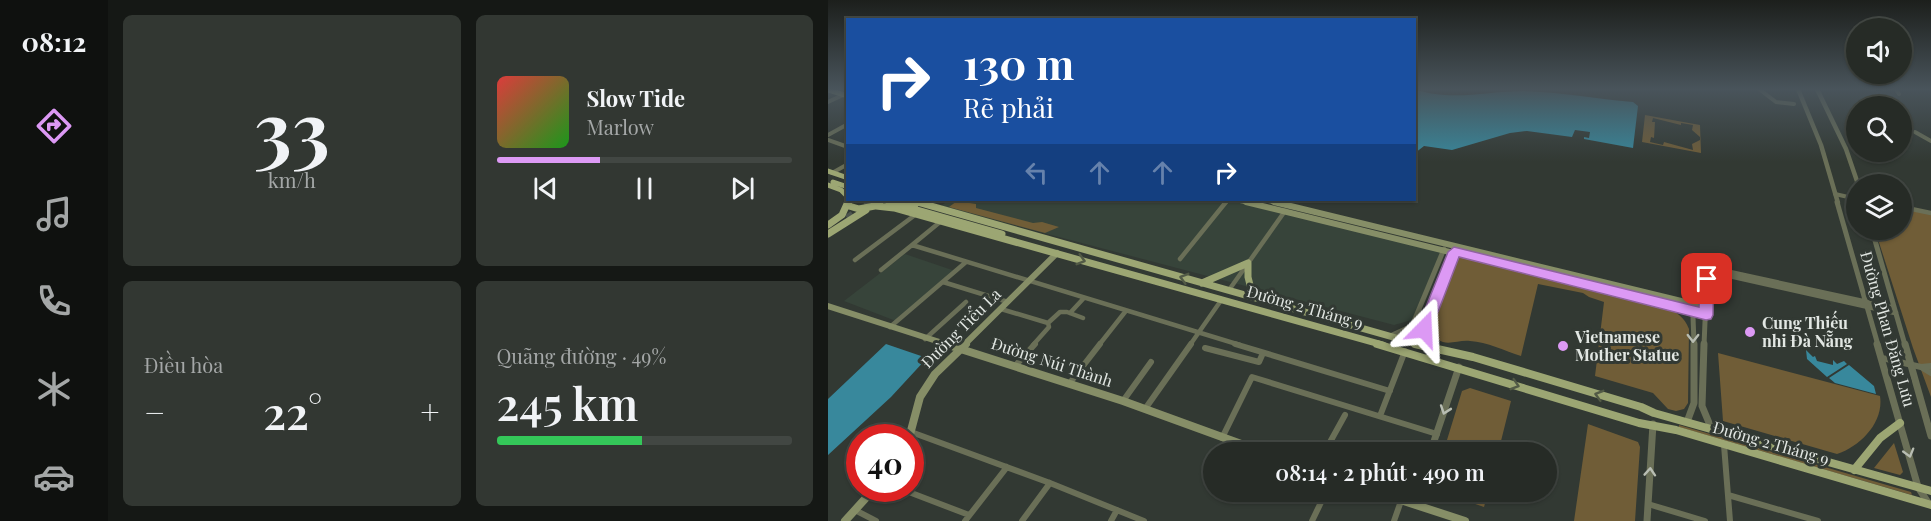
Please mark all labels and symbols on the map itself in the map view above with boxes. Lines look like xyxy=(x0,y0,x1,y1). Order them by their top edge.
street label: Đường Phan Đăng Lưu xyxy=(1856,249,1921,409)
one-way arrow xyxy=(1076,252,1086,265)
pin xyxy=(1681,253,1732,304)
one-way arrow xyxy=(1179,272,1189,285)
street label: Đường 2 Tháng 9 xyxy=(1245,280,1366,333)
street label: Đường Tiểu La xyxy=(916,283,1005,372)
position arrow xyxy=(1392,297,1456,361)
place label: Cung Thiếu nhi Đà Nẵng xyxy=(1762,310,1853,351)
marker: Cung Thiếu nhi Đà Nẵng xyxy=(1743,325,1757,339)
place label: Vietnamese Mother Statue xyxy=(1574,326,1679,365)
street label: Đường Núi Thành xyxy=(989,332,1116,391)
one-way arrow xyxy=(1687,334,1699,343)
marker: Vietnamese Mother Statue xyxy=(1556,339,1570,353)
one-way arrow xyxy=(1509,378,1520,390)
one-way arrow xyxy=(1594,390,1605,402)
one-way arrow xyxy=(1440,404,1452,415)
street label: Đường 2 Tháng 9 xyxy=(1711,416,1832,469)
speed limit sign: 40 xyxy=(846,424,924,502)
one-way arrow xyxy=(1901,448,1914,458)
one-way arrow xyxy=(1643,468,1656,477)

